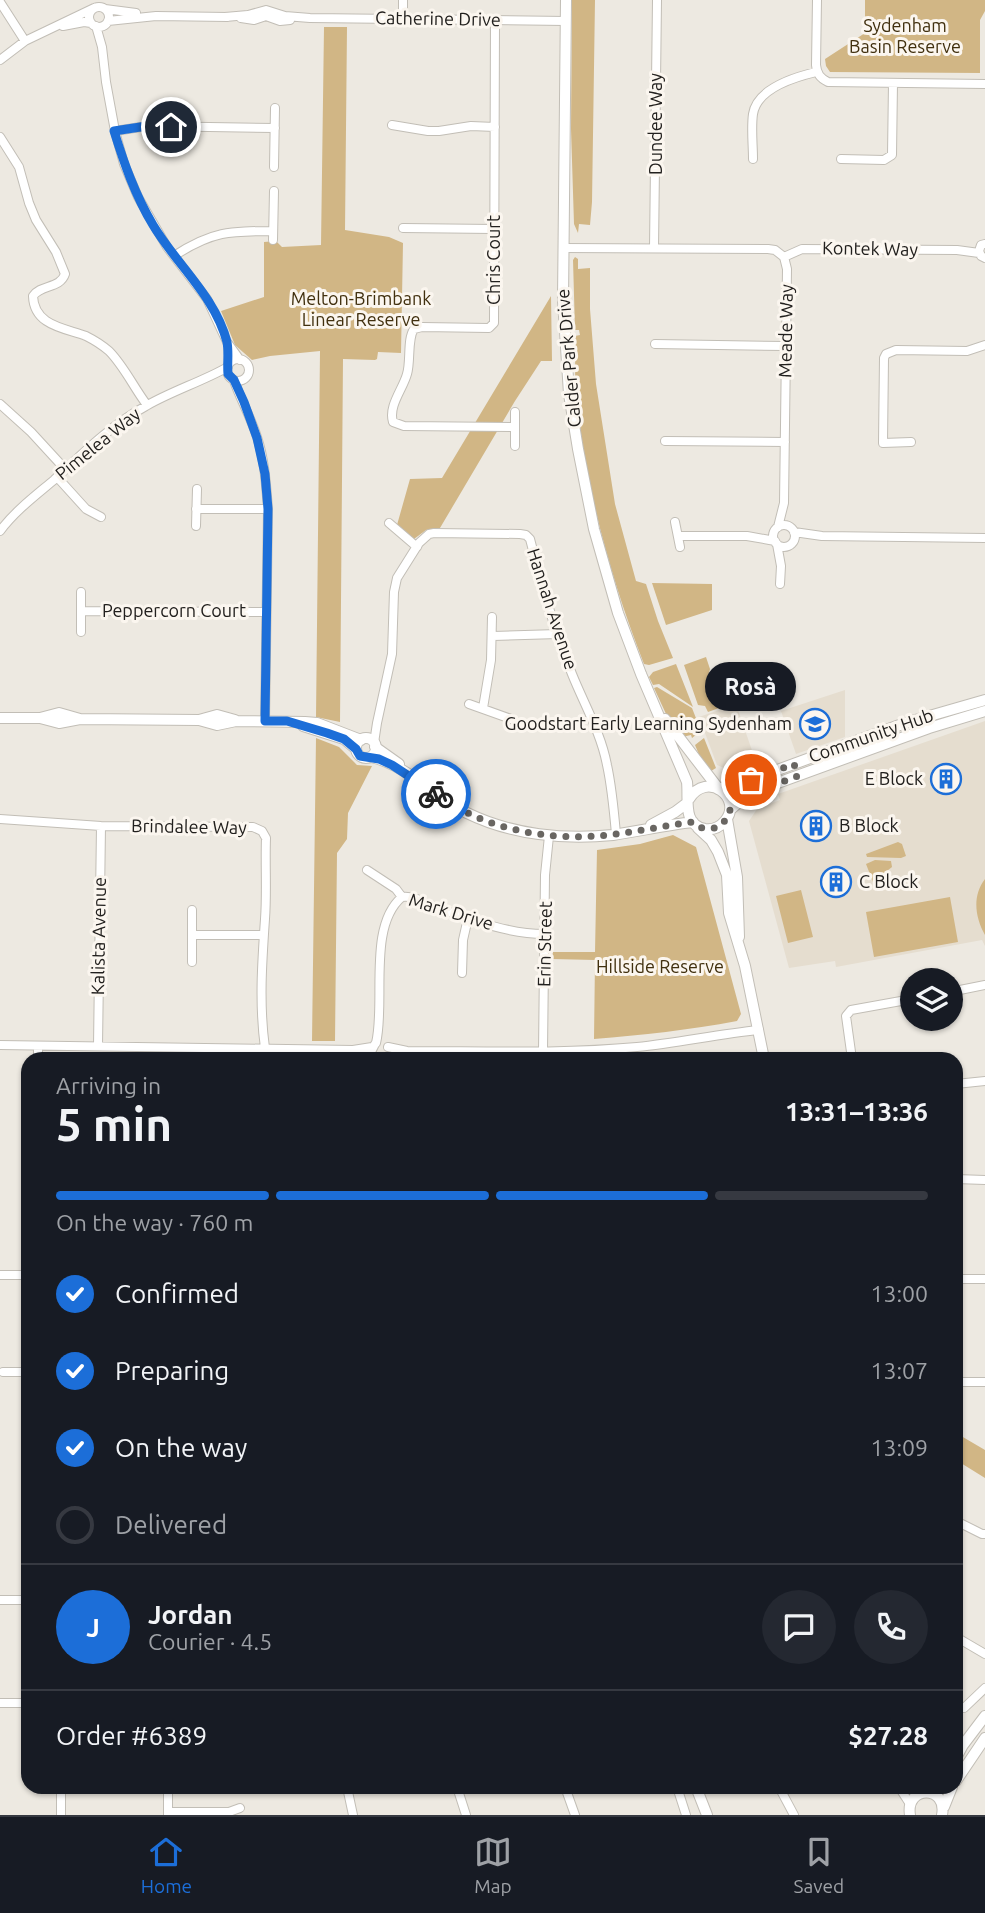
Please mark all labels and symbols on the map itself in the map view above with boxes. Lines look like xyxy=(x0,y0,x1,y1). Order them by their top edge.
street label: Catherine Drive xyxy=(375,7,501,29)
park label: Sydenham Basin Reserve xyxy=(849,15,961,56)
street label: Dundee Way xyxy=(645,73,665,175)
pin xyxy=(141,97,201,157)
street label: Chris Court xyxy=(483,215,503,305)
street label: Kontek Way xyxy=(822,237,918,259)
street label: Meade Way xyxy=(774,284,796,378)
park label: Melton-Brimbank Linear Reserve xyxy=(291,288,431,329)
street label: Calder Park Drive xyxy=(552,288,584,428)
street label: Pimelea Way xyxy=(51,403,144,483)
street label: Hannah Avenue xyxy=(524,545,582,672)
street label: Peppercorn Court xyxy=(102,600,246,620)
callout: Rosà xyxy=(706,661,796,710)
street label: Community Hub xyxy=(806,704,936,766)
school or university icon: Goodstart Early Learning Sydenham xyxy=(798,707,832,741)
place label: Goodstart Early Learning Sydenham xyxy=(504,713,792,733)
pin xyxy=(721,750,781,810)
courier xyxy=(401,759,471,829)
building icon: E Block xyxy=(929,762,963,796)
place label: E Block xyxy=(865,768,923,788)
building icon: B Block xyxy=(799,809,833,843)
street label: Brindalee Way xyxy=(131,815,247,837)
place label: B Block xyxy=(839,815,899,835)
building icon: C Block xyxy=(819,865,853,899)
place label: C Block xyxy=(859,871,918,891)
street label: Kalista Avenue xyxy=(87,877,109,995)
street label: Mark Drive xyxy=(407,889,496,933)
street label: Erin Street xyxy=(533,901,555,987)
park label: Hillside Reserve xyxy=(596,956,724,976)

